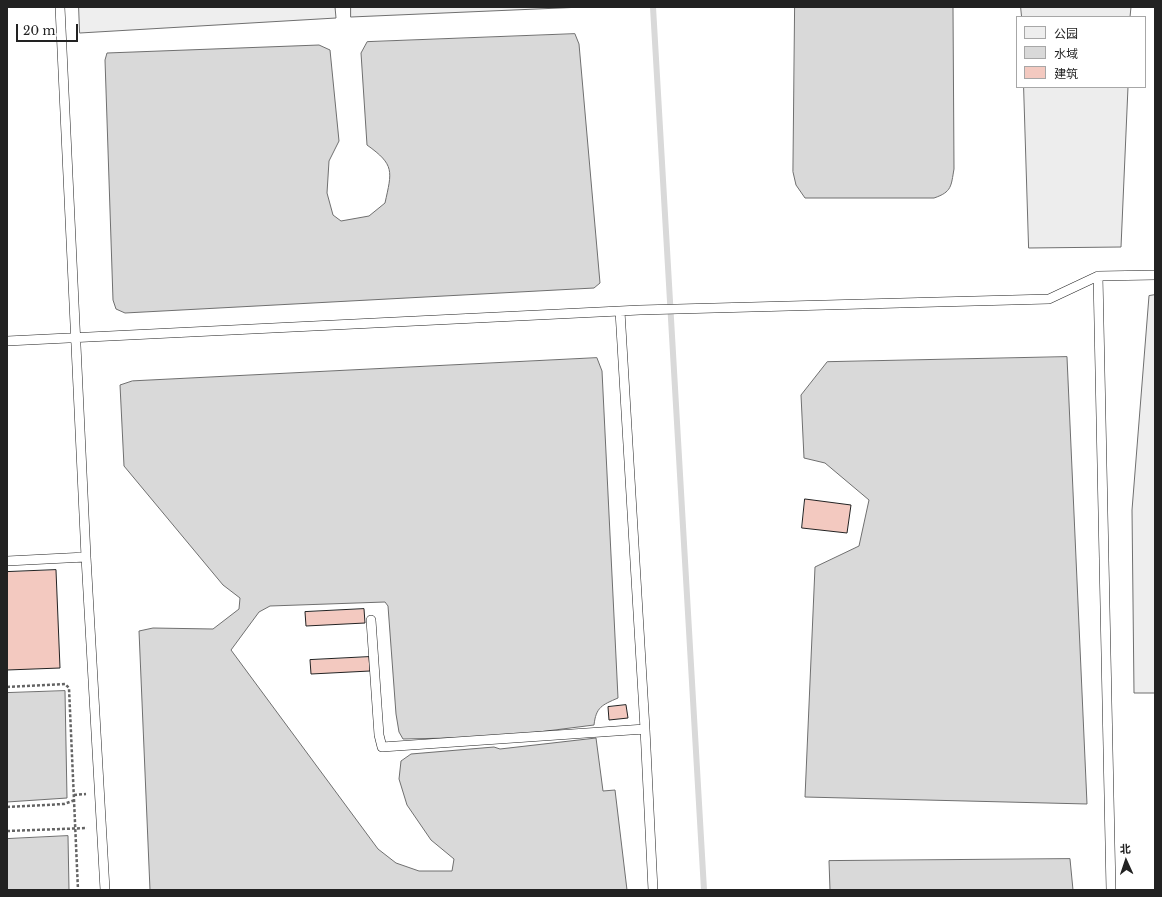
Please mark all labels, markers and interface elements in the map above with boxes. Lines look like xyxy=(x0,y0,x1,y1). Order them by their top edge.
scale bar xyxy=(18,16,80,42)
legend xyxy=(1016,16,1146,88)
text: 20 m xyxy=(23,23,55,38)
text: 公园 xyxy=(1054,26,1078,41)
text: 水域 xyxy=(1054,46,1078,61)
text: 建筑 xyxy=(1054,66,1078,81)
north arrow xyxy=(1106,841,1146,881)
text: 北 xyxy=(1120,842,1131,856)

